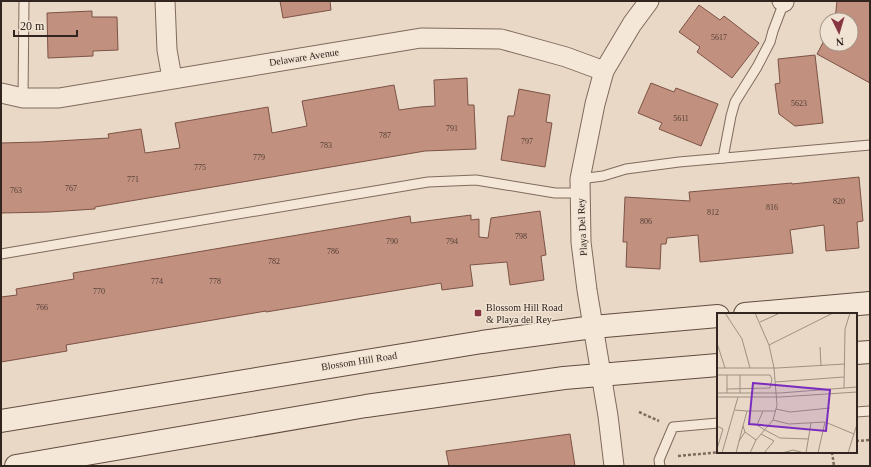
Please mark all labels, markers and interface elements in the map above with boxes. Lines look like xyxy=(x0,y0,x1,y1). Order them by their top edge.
scale bar xyxy=(14,12,77,38)
north arrow xyxy=(819,12,859,52)
text: 20 m xyxy=(20,19,45,33)
house number: 5617 xyxy=(711,33,727,42)
text: N xyxy=(835,36,844,48)
street label: Delaware Avenue xyxy=(268,46,340,68)
house number: 5623 xyxy=(791,99,807,108)
house number: 5611 xyxy=(673,114,689,123)
house number: 791 xyxy=(446,124,458,133)
house number: 787 xyxy=(379,131,391,140)
house number: 797 xyxy=(521,137,533,146)
house number: 783 xyxy=(320,141,332,150)
house number: 779 xyxy=(253,153,265,162)
house number: 775 xyxy=(194,163,206,172)
house number: 771 xyxy=(127,175,139,184)
house number: 767 xyxy=(65,184,77,193)
house number: 763 xyxy=(10,186,22,195)
house number: 820 xyxy=(833,197,845,206)
street label: Playa Del Rey xyxy=(575,198,589,256)
house number: 816 xyxy=(766,203,778,212)
house number: 812 xyxy=(707,208,719,217)
house number: 806 xyxy=(640,217,652,226)
house number: 798 xyxy=(515,232,527,241)
house number: 790 xyxy=(386,237,398,246)
house number: 794 xyxy=(446,237,458,246)
house number: 786 xyxy=(327,247,339,256)
house number: 782 xyxy=(268,257,280,266)
house number: 774 xyxy=(151,277,163,286)
house number: 778 xyxy=(209,277,221,286)
house number: 770 xyxy=(93,287,105,296)
place label: Blossom Hill Road & Playa del Rey xyxy=(486,302,563,325)
house number: 766 xyxy=(36,303,48,312)
marker: Blossom Hill Road & Playa del Rey xyxy=(473,308,483,318)
inset map xyxy=(717,313,857,453)
street label: Blossom Hill Road xyxy=(320,350,398,372)

